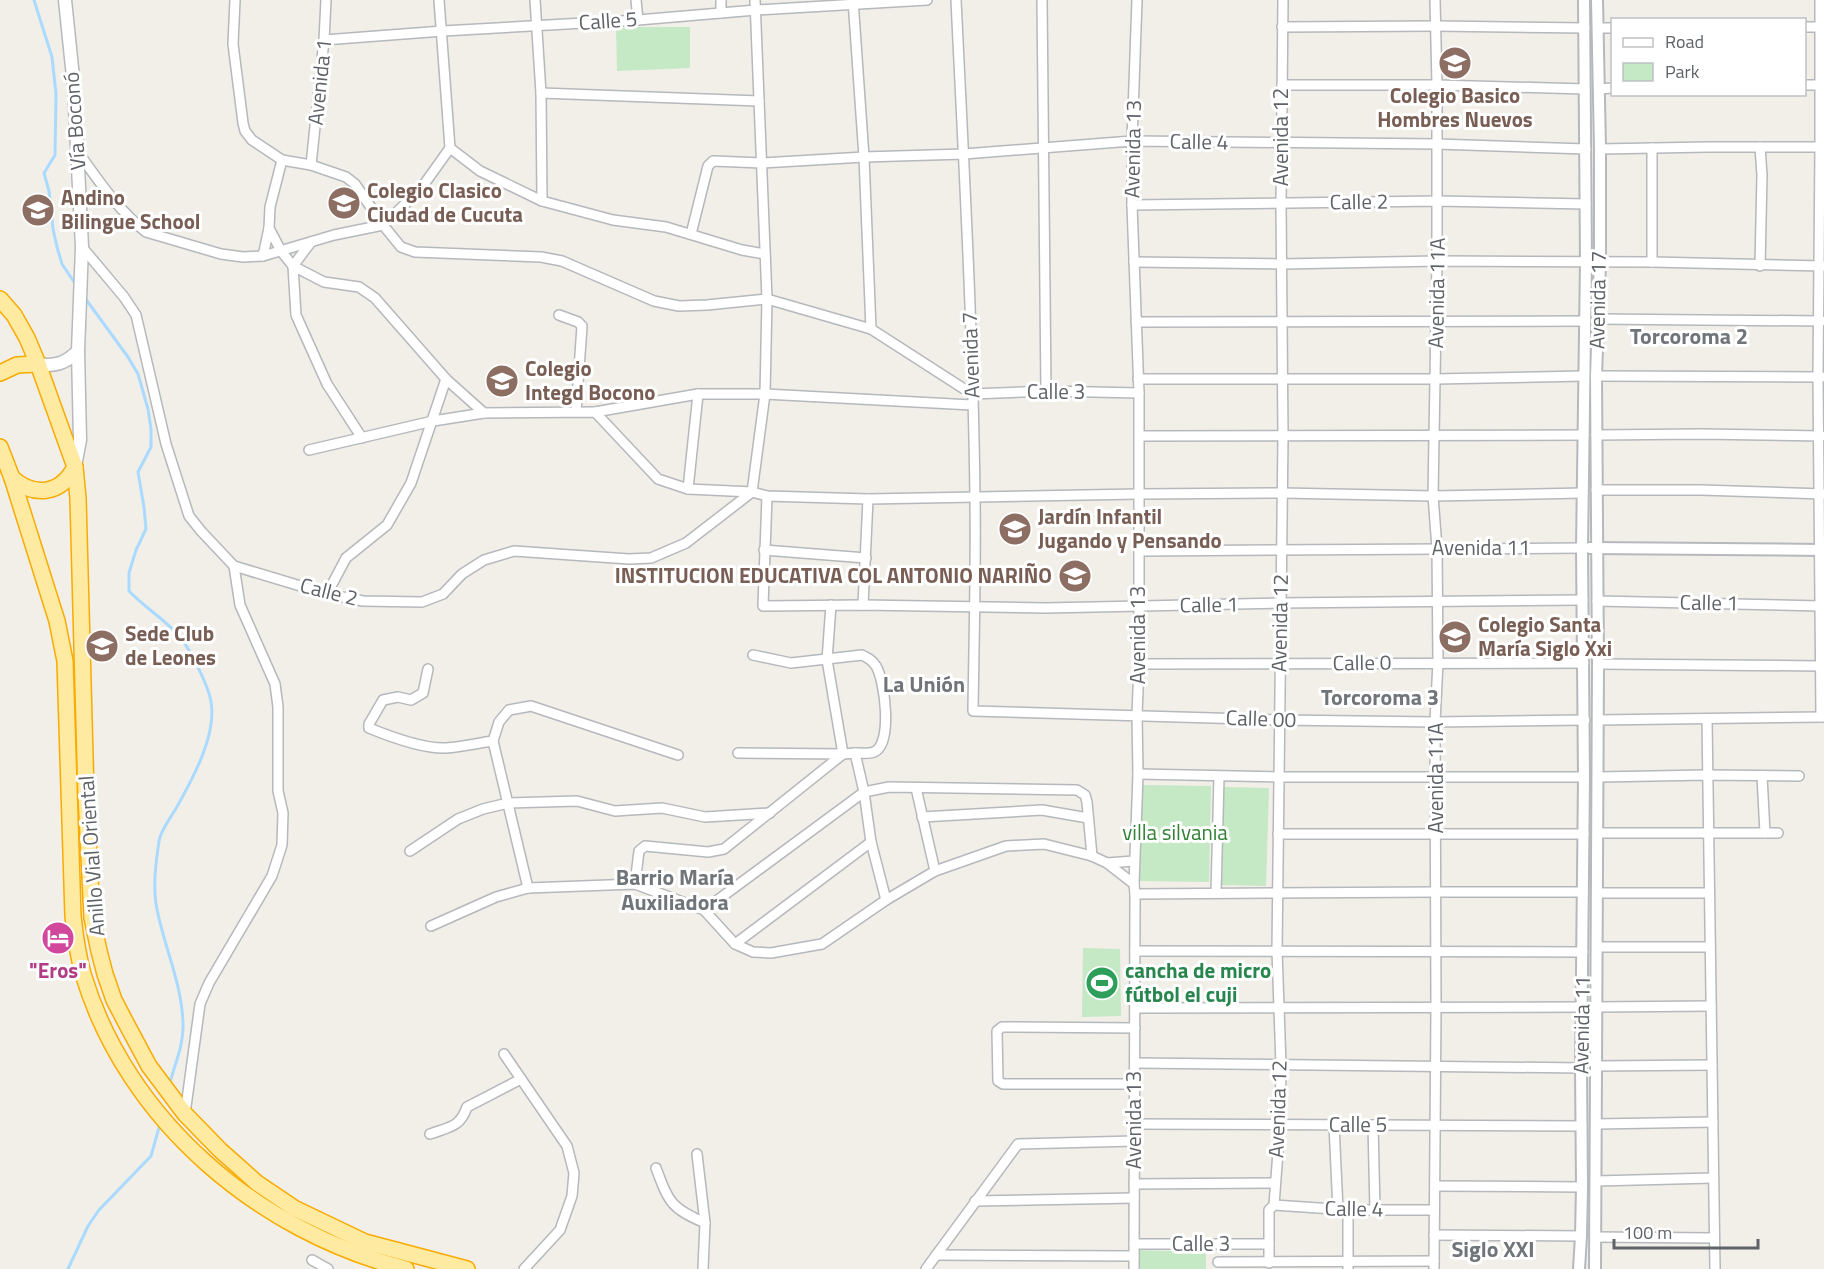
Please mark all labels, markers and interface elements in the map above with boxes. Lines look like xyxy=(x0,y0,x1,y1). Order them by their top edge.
street label: Calle 5 xyxy=(578,2,638,38)
legend xyxy=(1611,18,1806,96)
text: Road xyxy=(1665,28,1704,55)
street label: Avenida 1 xyxy=(299,37,339,127)
school or university icon: Colegio Basico Hombres Nuevos xyxy=(1437,45,1473,81)
text: Park xyxy=(1665,58,1700,85)
street label: Vía Boconó xyxy=(55,71,93,171)
place label: Colegio Basico Hombres Nuevos xyxy=(1377,79,1533,135)
street label: Avenida 12 xyxy=(1264,88,1296,186)
street label: Avenida 13 xyxy=(1115,100,1149,198)
street label: Calle 4 xyxy=(1169,124,1229,158)
place label: Colegio Clasico Ciudad de Cucuta xyxy=(367,174,523,230)
place label: Andino Bilingue School xyxy=(61,181,200,237)
street label: Calle 2 xyxy=(1329,184,1389,218)
school or university icon: Colegio Clasico Ciudad de Cucuta xyxy=(326,185,362,221)
school or university icon: Andino Bilingue School xyxy=(20,192,56,228)
street label: Avenida 11A xyxy=(1419,237,1453,349)
street label: Avenida 17 xyxy=(1580,251,1614,349)
street label: Avenida 7 xyxy=(953,311,988,399)
district label: Torcoroma 2 xyxy=(1630,319,1748,353)
place label: Colegio Integd Bocono xyxy=(525,352,656,408)
school or university icon: Colegio Integd Bocono xyxy=(484,363,520,399)
street label: Calle 3 xyxy=(1027,375,1085,407)
place label: Jardín Infantil Jugando y Pensando xyxy=(1038,500,1222,556)
school or university icon: Jardín Infantil Jugando y Pensando xyxy=(997,511,1033,547)
street label: Avenida 11 xyxy=(1432,531,1530,563)
school or university icon: INSTITUCION EDUCATIVA COL ANTONIO NARIÑO xyxy=(1057,558,1093,594)
place label: INSTITUCION EDUCATIVA COL ANTONIO NARIÑO xyxy=(615,559,1052,591)
street label: Calle 2 xyxy=(297,568,362,614)
street label: Avenida 12 xyxy=(1262,574,1296,672)
street label: Calle 1 xyxy=(1679,585,1739,619)
street label: Avenida 13 xyxy=(1121,586,1153,684)
street label: Calle 1 xyxy=(1179,587,1239,621)
place label: Colegio Santa María Siglo Xxi xyxy=(1478,608,1612,664)
place label: Sede Club de Leones xyxy=(125,617,216,673)
school or university icon: Colegio Santa María Siglo Xxi xyxy=(1437,619,1473,655)
school or university icon: Sede Club de Leones xyxy=(84,628,120,664)
street label: Calle 0 xyxy=(1332,645,1392,679)
district label: La Unión xyxy=(883,667,965,701)
district label: Torcoroma 3 xyxy=(1321,680,1439,714)
street label: Calle 00 xyxy=(1225,701,1297,735)
street label: Avenida 11A xyxy=(1419,722,1451,833)
street label: Anillo Vial Oriental xyxy=(69,775,113,937)
park label: villa silvania xyxy=(1122,816,1228,848)
district label: Barrio María Auxiliadora xyxy=(616,860,734,919)
hotel icon: "Eros" xyxy=(40,920,76,956)
place label: "Eros" xyxy=(29,954,87,986)
place label: cancha de micro fútbol el cuji xyxy=(1125,954,1271,1010)
sports icon: cancha de micro fútbol el cuji xyxy=(1084,965,1120,1001)
street label: Avenida 11 xyxy=(1564,976,1598,1074)
street label: Avenida 12 xyxy=(1259,1059,1295,1159)
street label: Avenida 13 xyxy=(1117,1071,1149,1169)
street label: Calle 5 xyxy=(1329,1108,1387,1140)
street label: Calle 4 xyxy=(1324,1191,1384,1225)
scale bar xyxy=(1614,1212,1758,1250)
text: 100 m xyxy=(1623,1219,1672,1246)
street label: Calle 3 xyxy=(1172,1227,1230,1259)
district label: Siglo XXI xyxy=(1451,1232,1535,1266)

